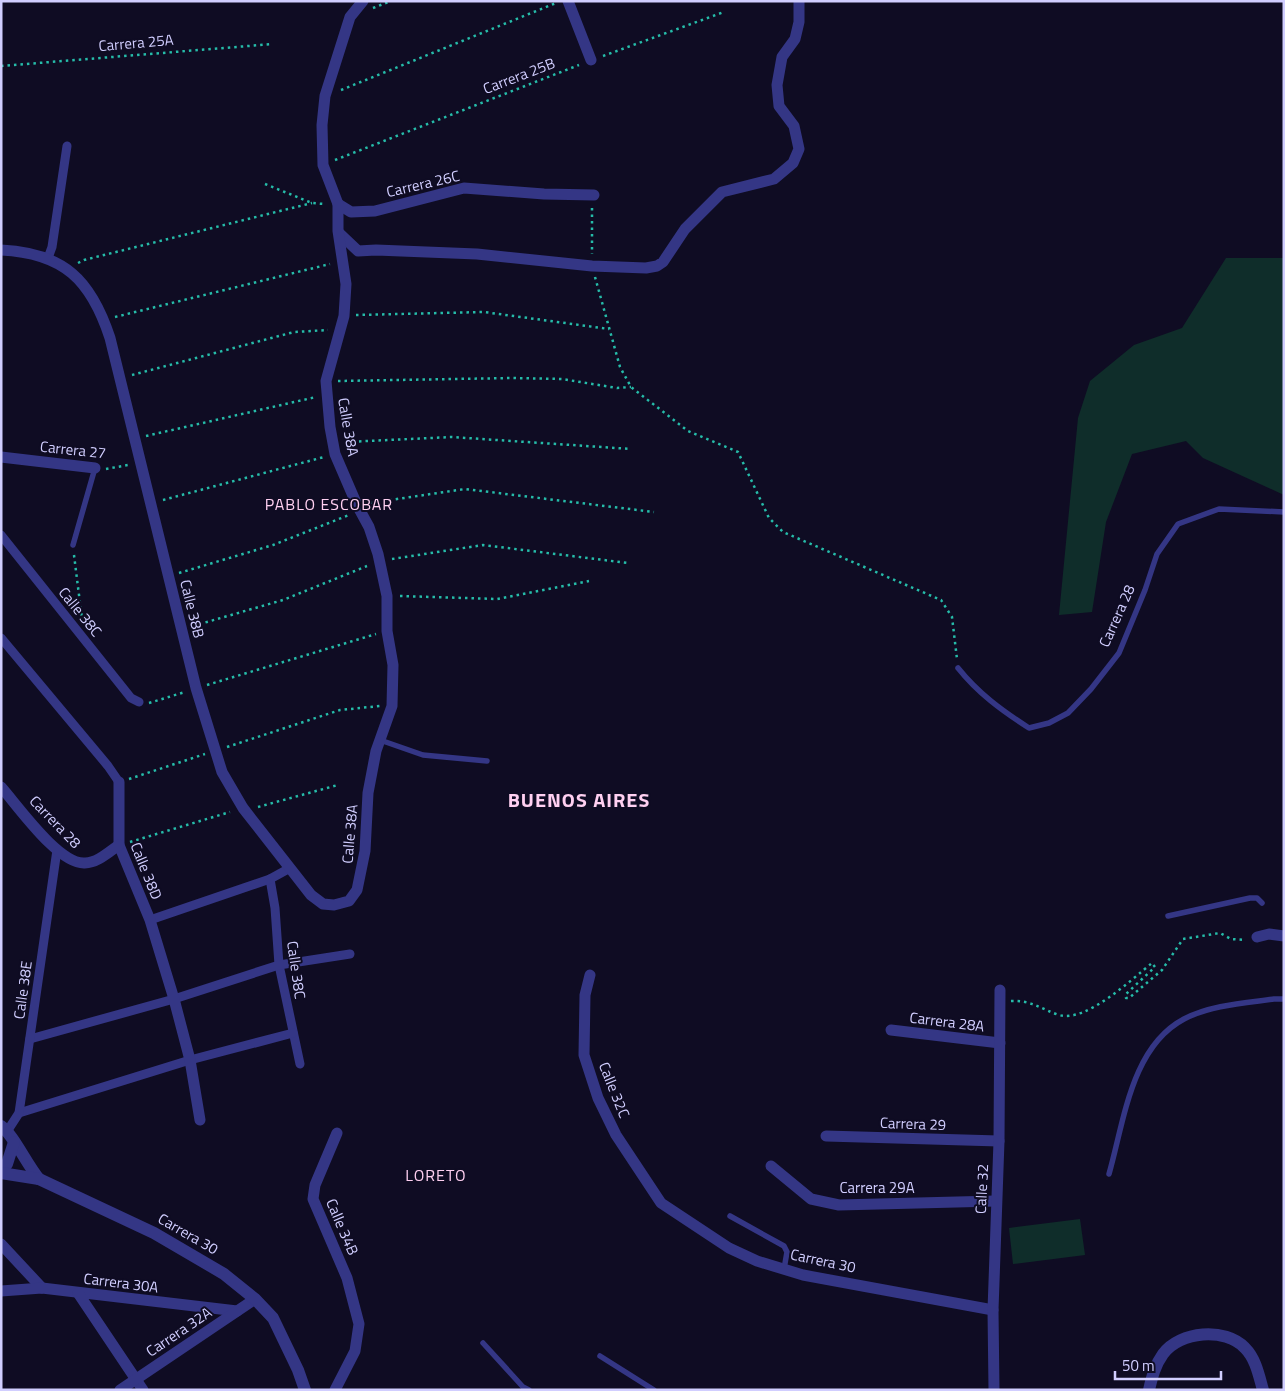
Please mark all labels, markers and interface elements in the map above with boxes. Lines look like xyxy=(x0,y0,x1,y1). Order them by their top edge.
street label: Carrera 25A xyxy=(97,28,174,57)
street label: Carrera 25B xyxy=(479,51,558,100)
street label: Carrera 26C xyxy=(384,164,462,203)
street label: Calle 38A xyxy=(332,396,365,458)
street label: Carrera 27 xyxy=(39,435,107,464)
district label: PABLO ESCOBAR xyxy=(265,492,393,516)
street label: Calle 38B xyxy=(174,577,211,641)
street label: Carrera 28 xyxy=(1093,581,1141,651)
street label: Calle 38C xyxy=(53,582,108,642)
district label: BUENOS AIRES xyxy=(508,784,650,815)
street label: Carrera 28 xyxy=(24,790,87,853)
street label: Calle 38A xyxy=(335,803,364,864)
street label: Calle 38D xyxy=(125,839,168,903)
street label: Calle 38C xyxy=(281,939,312,1000)
street label: Calle 38E xyxy=(7,959,38,1021)
street label: Carrera 28A xyxy=(908,1006,986,1038)
street label: Calle 32C xyxy=(593,1058,636,1121)
street label: Carrera 29 xyxy=(879,1111,947,1136)
district label: LORETO xyxy=(405,1163,467,1187)
street label: Calle 32 xyxy=(969,1163,994,1215)
street label: Carrera 29A xyxy=(839,1176,915,1199)
street label: Calle 34B xyxy=(320,1195,365,1259)
street label: Carrera 30 xyxy=(154,1207,223,1260)
street label: Carrera 30 xyxy=(788,1242,858,1279)
street label: Carrera 30A xyxy=(82,1267,160,1299)
street label: Carrera 32A xyxy=(141,1301,216,1362)
scale bar xyxy=(1115,1348,1221,1380)
text: 50 m xyxy=(1122,1354,1155,1377)

